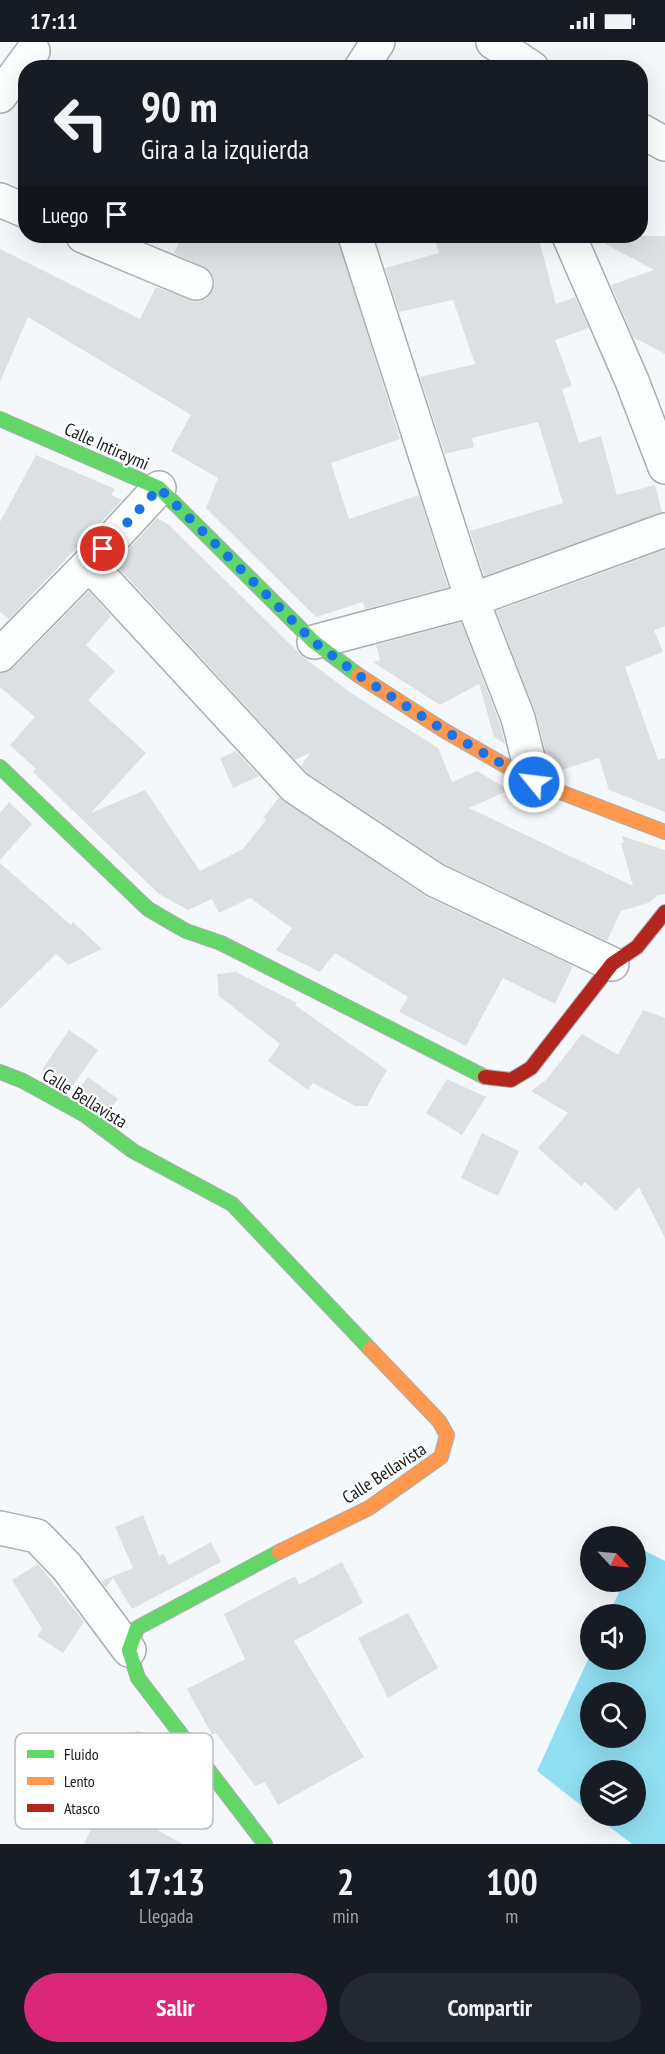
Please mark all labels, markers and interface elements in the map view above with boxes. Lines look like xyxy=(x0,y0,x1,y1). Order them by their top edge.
text: 17:11 xyxy=(30,7,78,35)
text: 90 m xyxy=(141,79,218,134)
icon: left xyxy=(42,84,120,162)
text: Gira a la izquierda xyxy=(141,132,309,166)
icon: arrive xyxy=(100,198,133,231)
text: Luego xyxy=(42,201,88,229)
street label: Calle Intiraymi xyxy=(61,417,153,475)
pin xyxy=(77,523,128,574)
icon: arrive xyxy=(86,532,119,565)
position arrow xyxy=(502,750,566,814)
street label: Calle Bellavista xyxy=(38,1063,132,1133)
street label: Calle Bellavista xyxy=(338,1437,430,1509)
north arrow xyxy=(580,1526,646,1592)
map controls xyxy=(580,1526,646,1826)
button: sound xyxy=(580,1604,646,1670)
button: search xyxy=(580,1682,646,1748)
legend xyxy=(15,1733,213,1829)
text: Fluido xyxy=(64,1744,99,1764)
button: layers xyxy=(580,1760,646,1826)
text: Lento xyxy=(64,1771,95,1791)
text: Atasco xyxy=(64,1798,100,1818)
text: 17:13 xyxy=(127,1858,205,1905)
text: 2 xyxy=(337,1858,354,1905)
text: 100 xyxy=(486,1858,538,1905)
text: Llegada xyxy=(139,1903,193,1929)
text: min xyxy=(333,1903,359,1929)
text: m xyxy=(505,1903,518,1929)
button: Salir xyxy=(24,1973,327,2042)
button: Compartir xyxy=(339,1973,641,2042)

